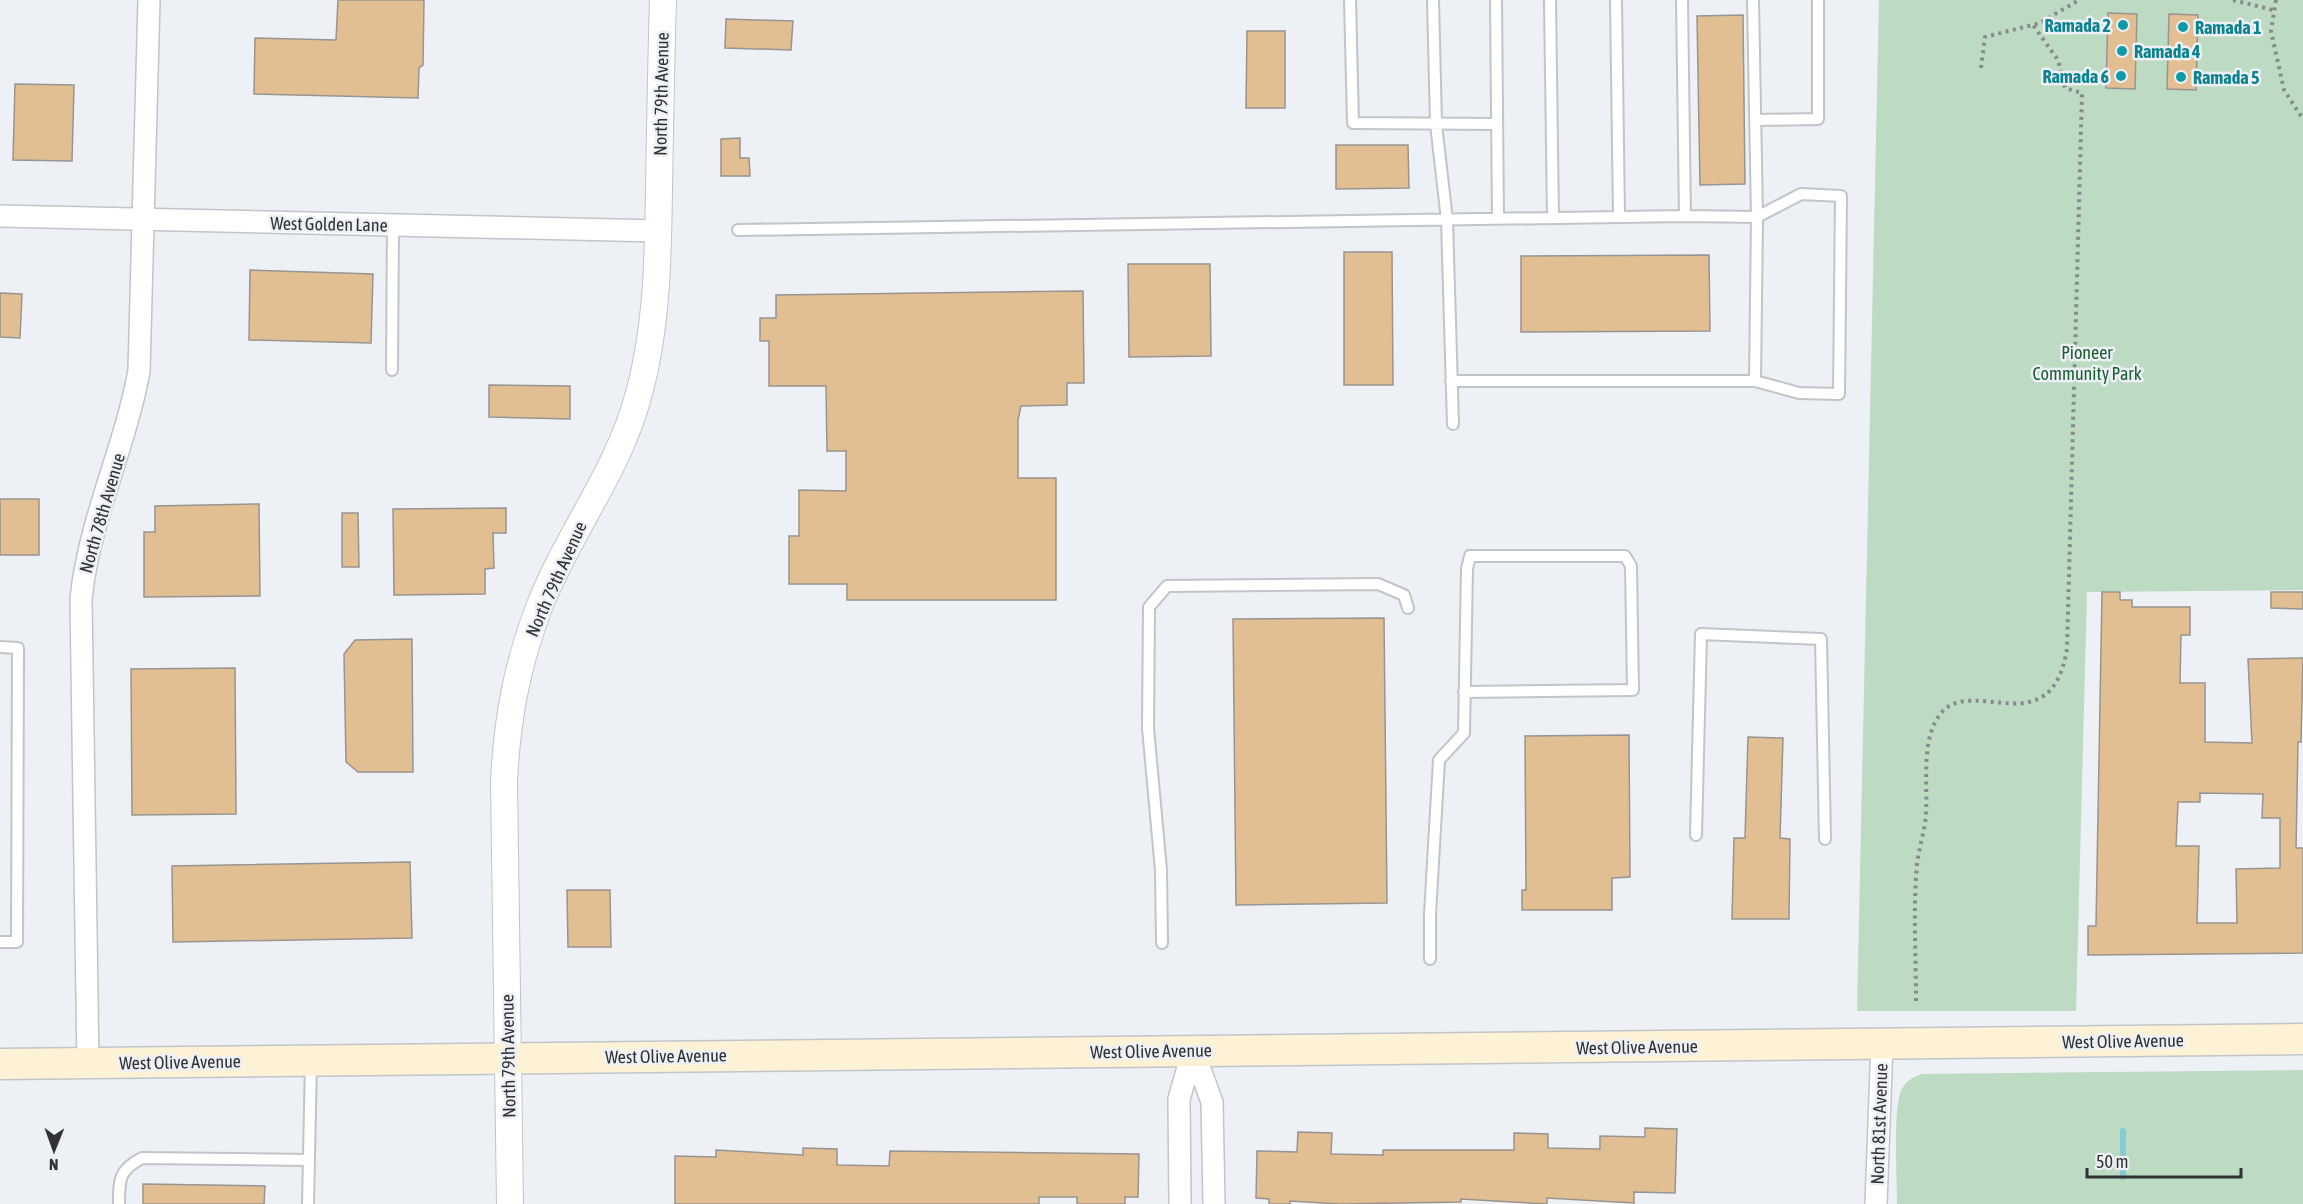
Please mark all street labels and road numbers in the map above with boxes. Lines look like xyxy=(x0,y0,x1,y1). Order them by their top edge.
street label: North 79th Avenue xyxy=(649,32,673,156)
street label: West Golden Lane xyxy=(270,212,388,236)
street label: North 78th Avenue xyxy=(75,451,129,575)
street label: North 79th Avenue xyxy=(521,518,591,640)
street label: North 79th Avenue xyxy=(496,994,520,1118)
street label: West Olive Avenue xyxy=(2062,1029,2184,1053)
street label: West Olive Avenue xyxy=(1576,1035,1698,1059)
street label: West Olive Avenue xyxy=(1090,1039,1212,1063)
street label: West Olive Avenue xyxy=(605,1044,727,1068)
street label: West Olive Avenue xyxy=(119,1050,241,1074)
street label: North 81st Avenue xyxy=(1866,1063,1892,1185)

